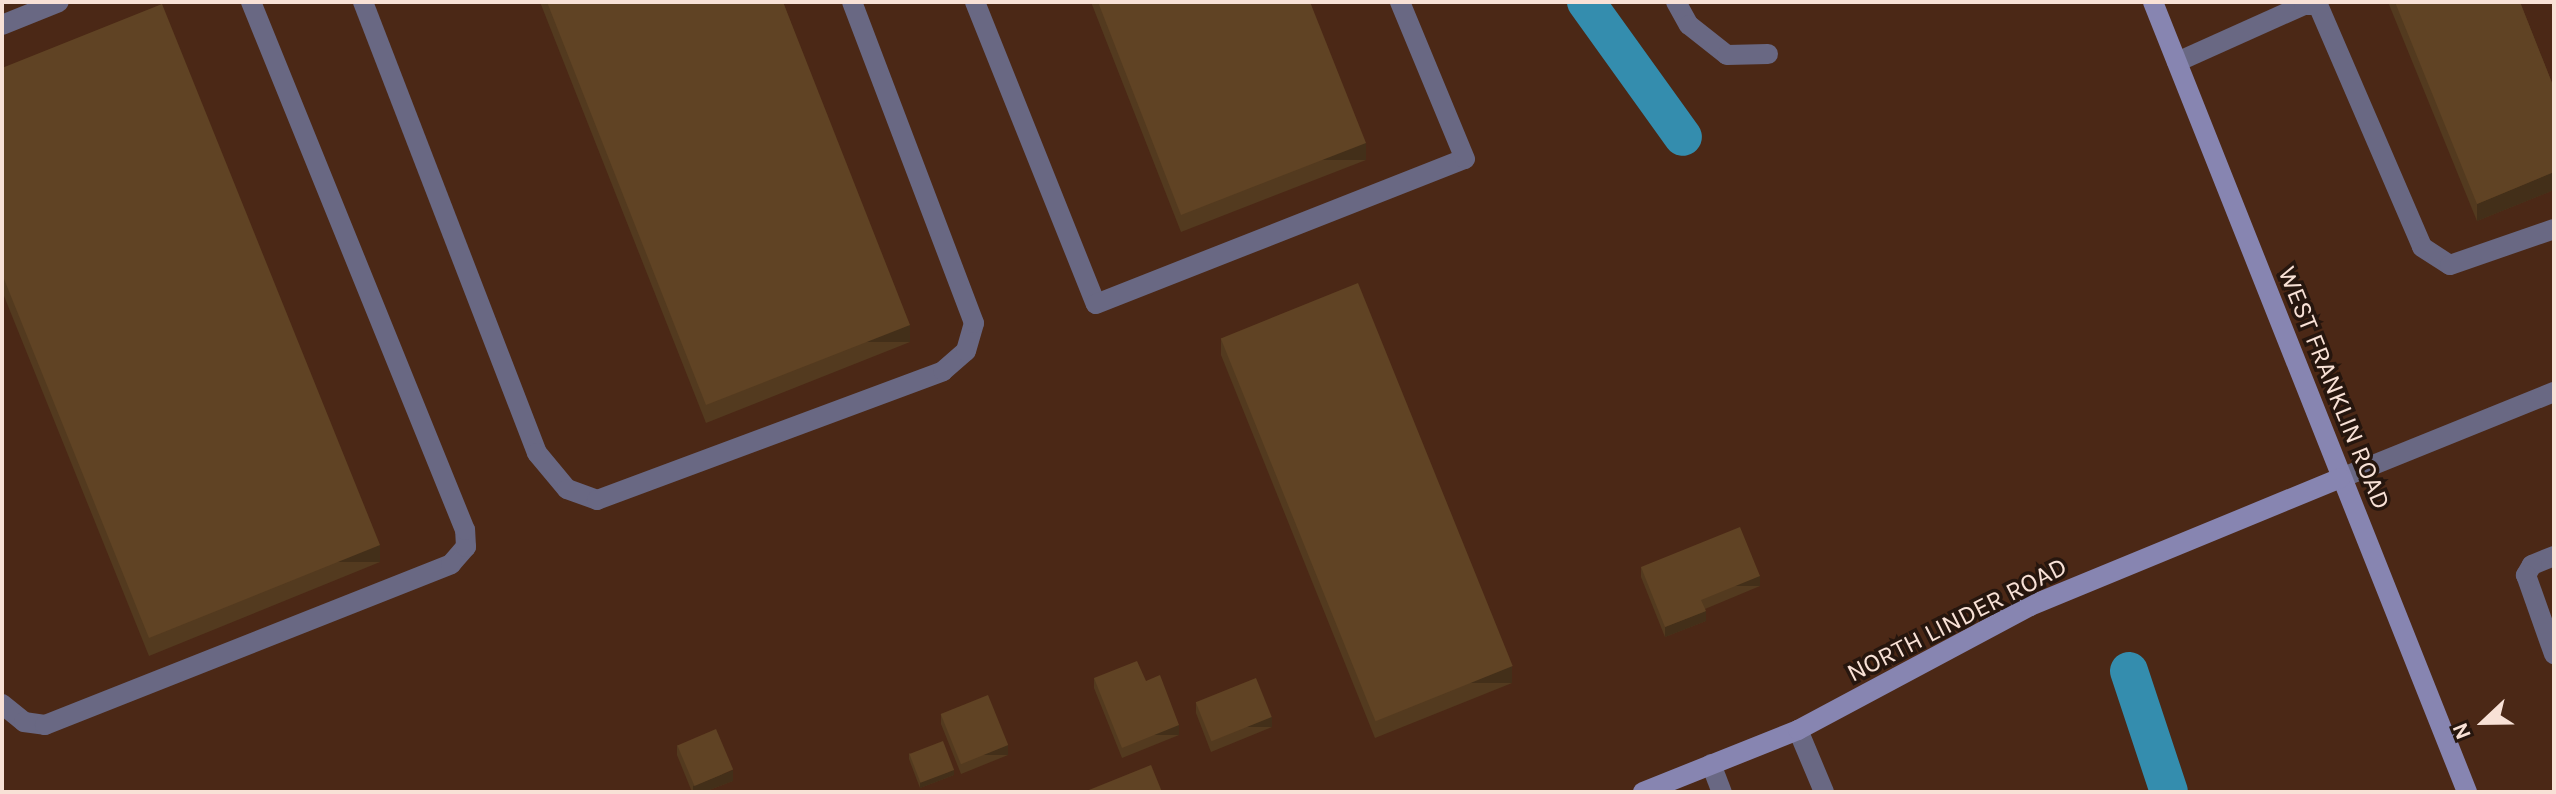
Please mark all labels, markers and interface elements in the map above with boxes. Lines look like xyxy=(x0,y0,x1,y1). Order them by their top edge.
street label: WEST FRANKLIN ROAD xyxy=(2271,262,2397,514)
street label: NORTH LINDER ROAD xyxy=(1842,551,2072,689)
north arrow xyxy=(2444,682,2524,762)
text: N xyxy=(2447,719,2477,743)

